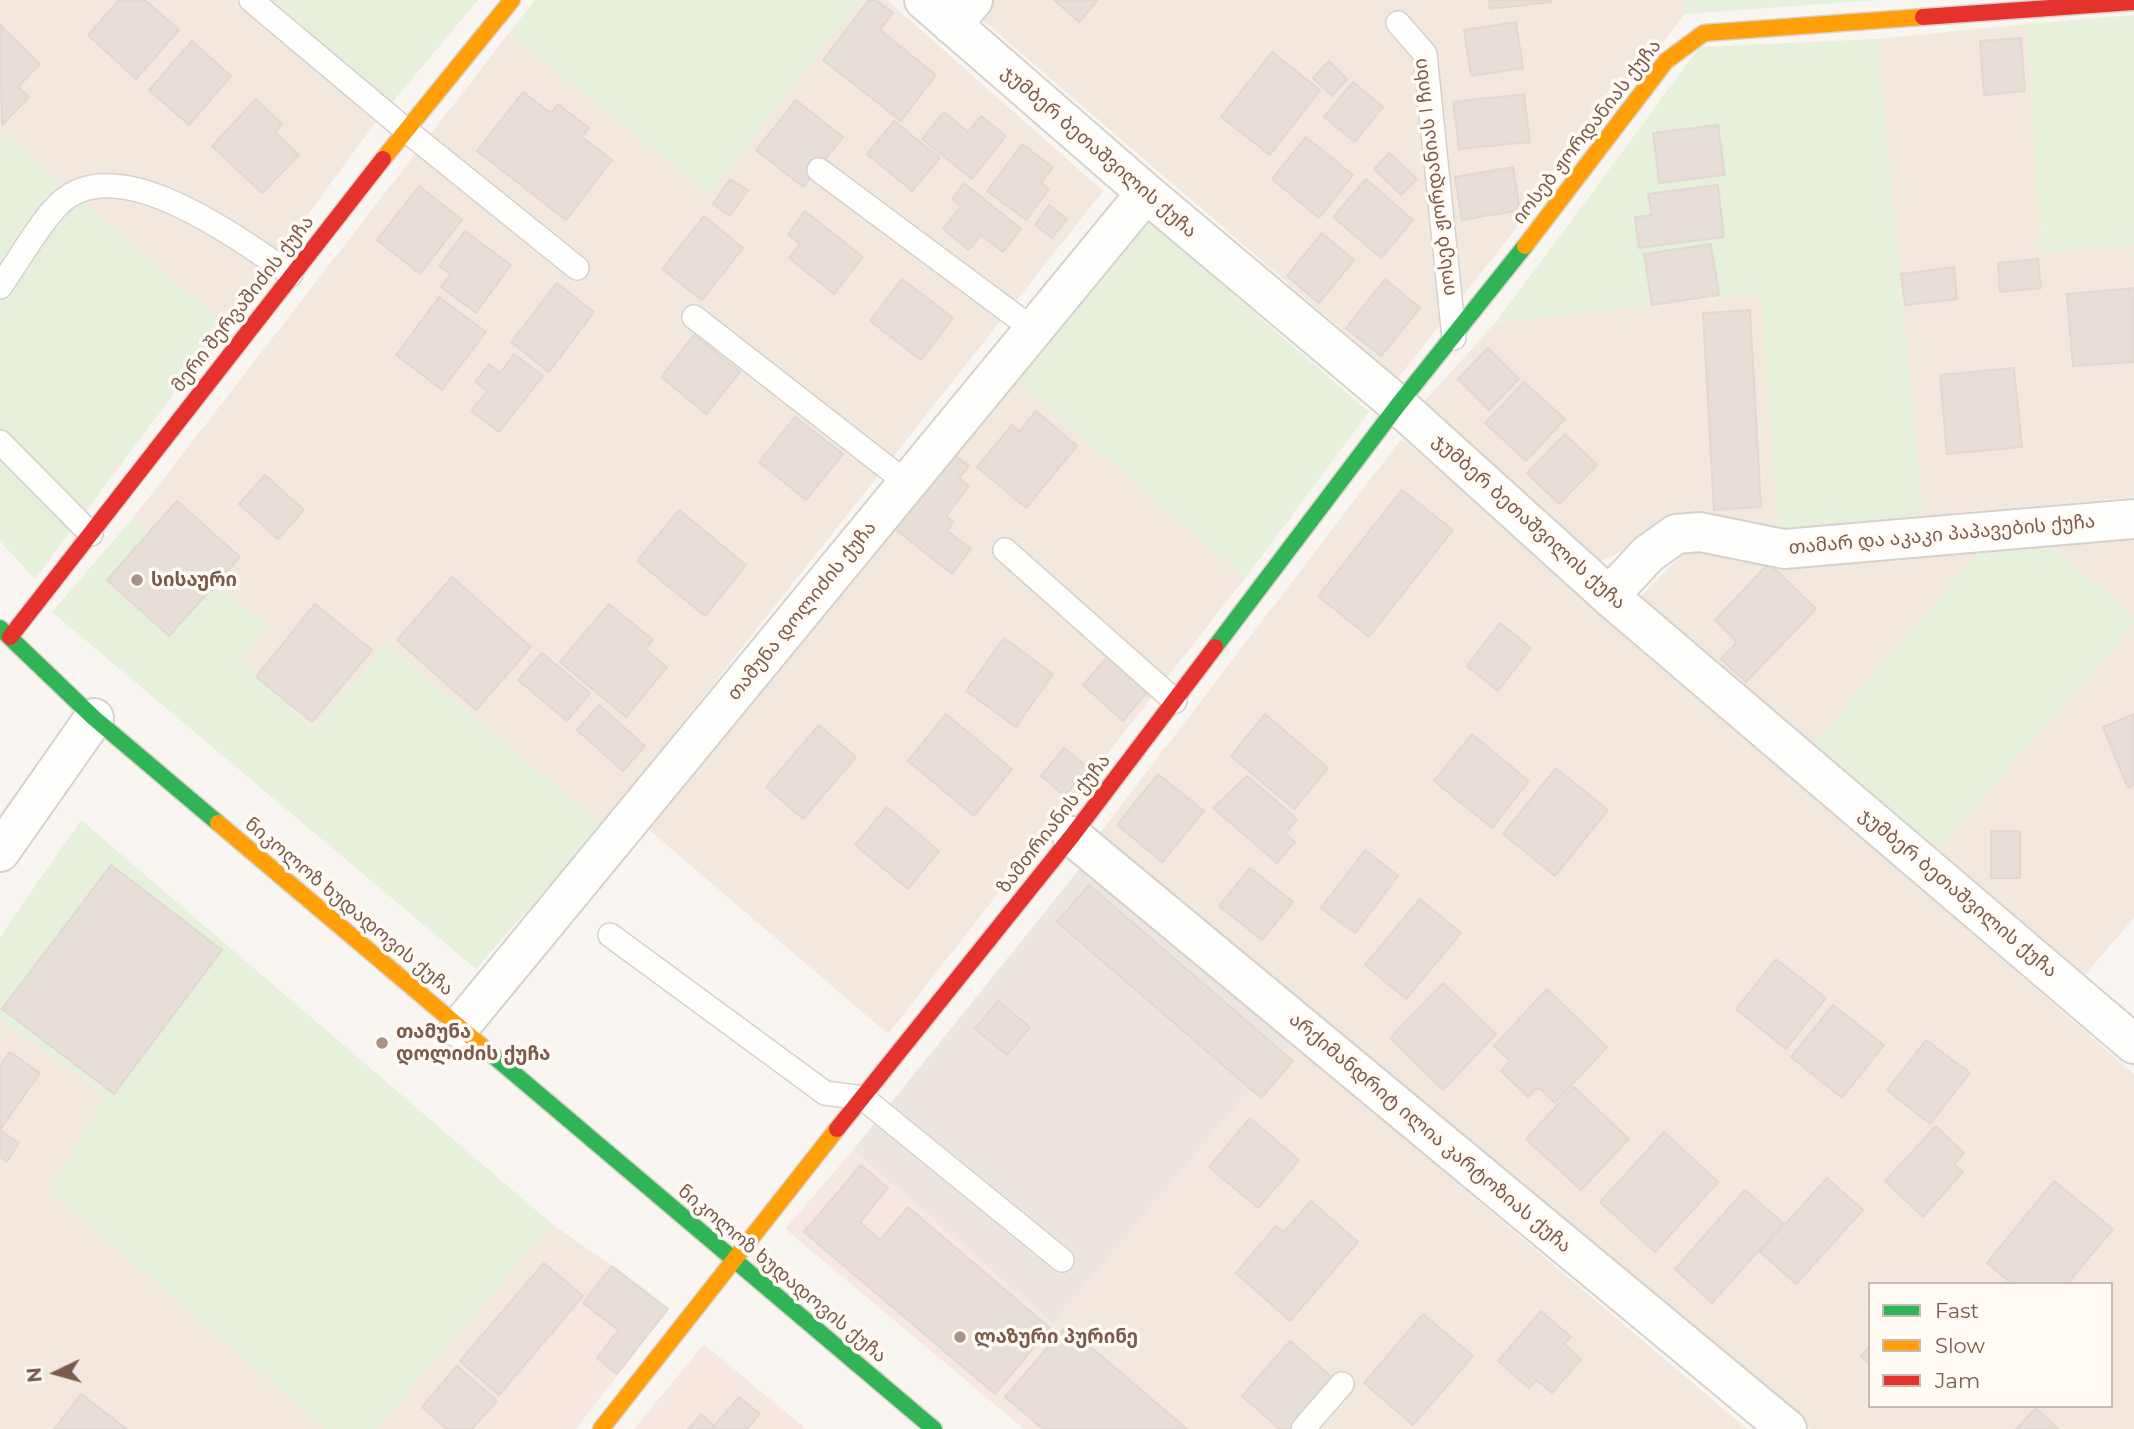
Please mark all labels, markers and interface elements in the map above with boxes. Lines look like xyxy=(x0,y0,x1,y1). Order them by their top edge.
street label: იოსებ ჟორდანიას ქუჩა xyxy=(1508,35,1666,229)
street label: იოსებ ჟორდანიას I ჩიხი xyxy=(1409,57,1461,297)
street label: ჯუმბერ ბეთაშვილის ქუჩა xyxy=(997,61,1201,243)
street label: მერი შერვაშიძის ქუჩა xyxy=(167,211,319,397)
street label: ჯუმბერ ბეთაშვილის ქუჩა xyxy=(1428,429,1630,615)
street label: თამარ და აკაკი პაპავების ქუჩა xyxy=(1788,510,2096,560)
street label: თამუნა დოლიძის ქუჩა xyxy=(723,517,881,705)
place label: სისაური xyxy=(151,569,237,591)
marker: სისაური xyxy=(129,572,145,588)
street label: ზამთრიანის ქუჩა xyxy=(993,750,1115,898)
street label: ჯუმბერ ბეთაშვილის ქუჩა xyxy=(1854,803,2062,983)
street label: ნიკოლოზ ხუდადოვის ქუჩა xyxy=(240,813,458,1001)
street label: არქიმანდრიტ ილია კარტოზიას ქუჩა xyxy=(1284,1008,1576,1258)
place label: თამუნა დოლიძის ქუჩა xyxy=(396,1021,550,1065)
marker: თამუნა დოლიძის ქუჩა xyxy=(374,1035,390,1051)
street label: ნიკოლოზ ხუდადოვის ქუჩა xyxy=(673,1180,891,1368)
legend xyxy=(1868,1282,2113,1408)
text: Fast xyxy=(1935,1298,1979,1323)
place label: ლაზური პურინე xyxy=(974,1326,1138,1348)
marker: ლაზური პურინე xyxy=(952,1329,968,1345)
text: Slow xyxy=(1935,1333,1985,1358)
north arrow xyxy=(21,1338,91,1408)
text: N xyxy=(22,1366,47,1384)
text: Jam xyxy=(1935,1368,1980,1393)

